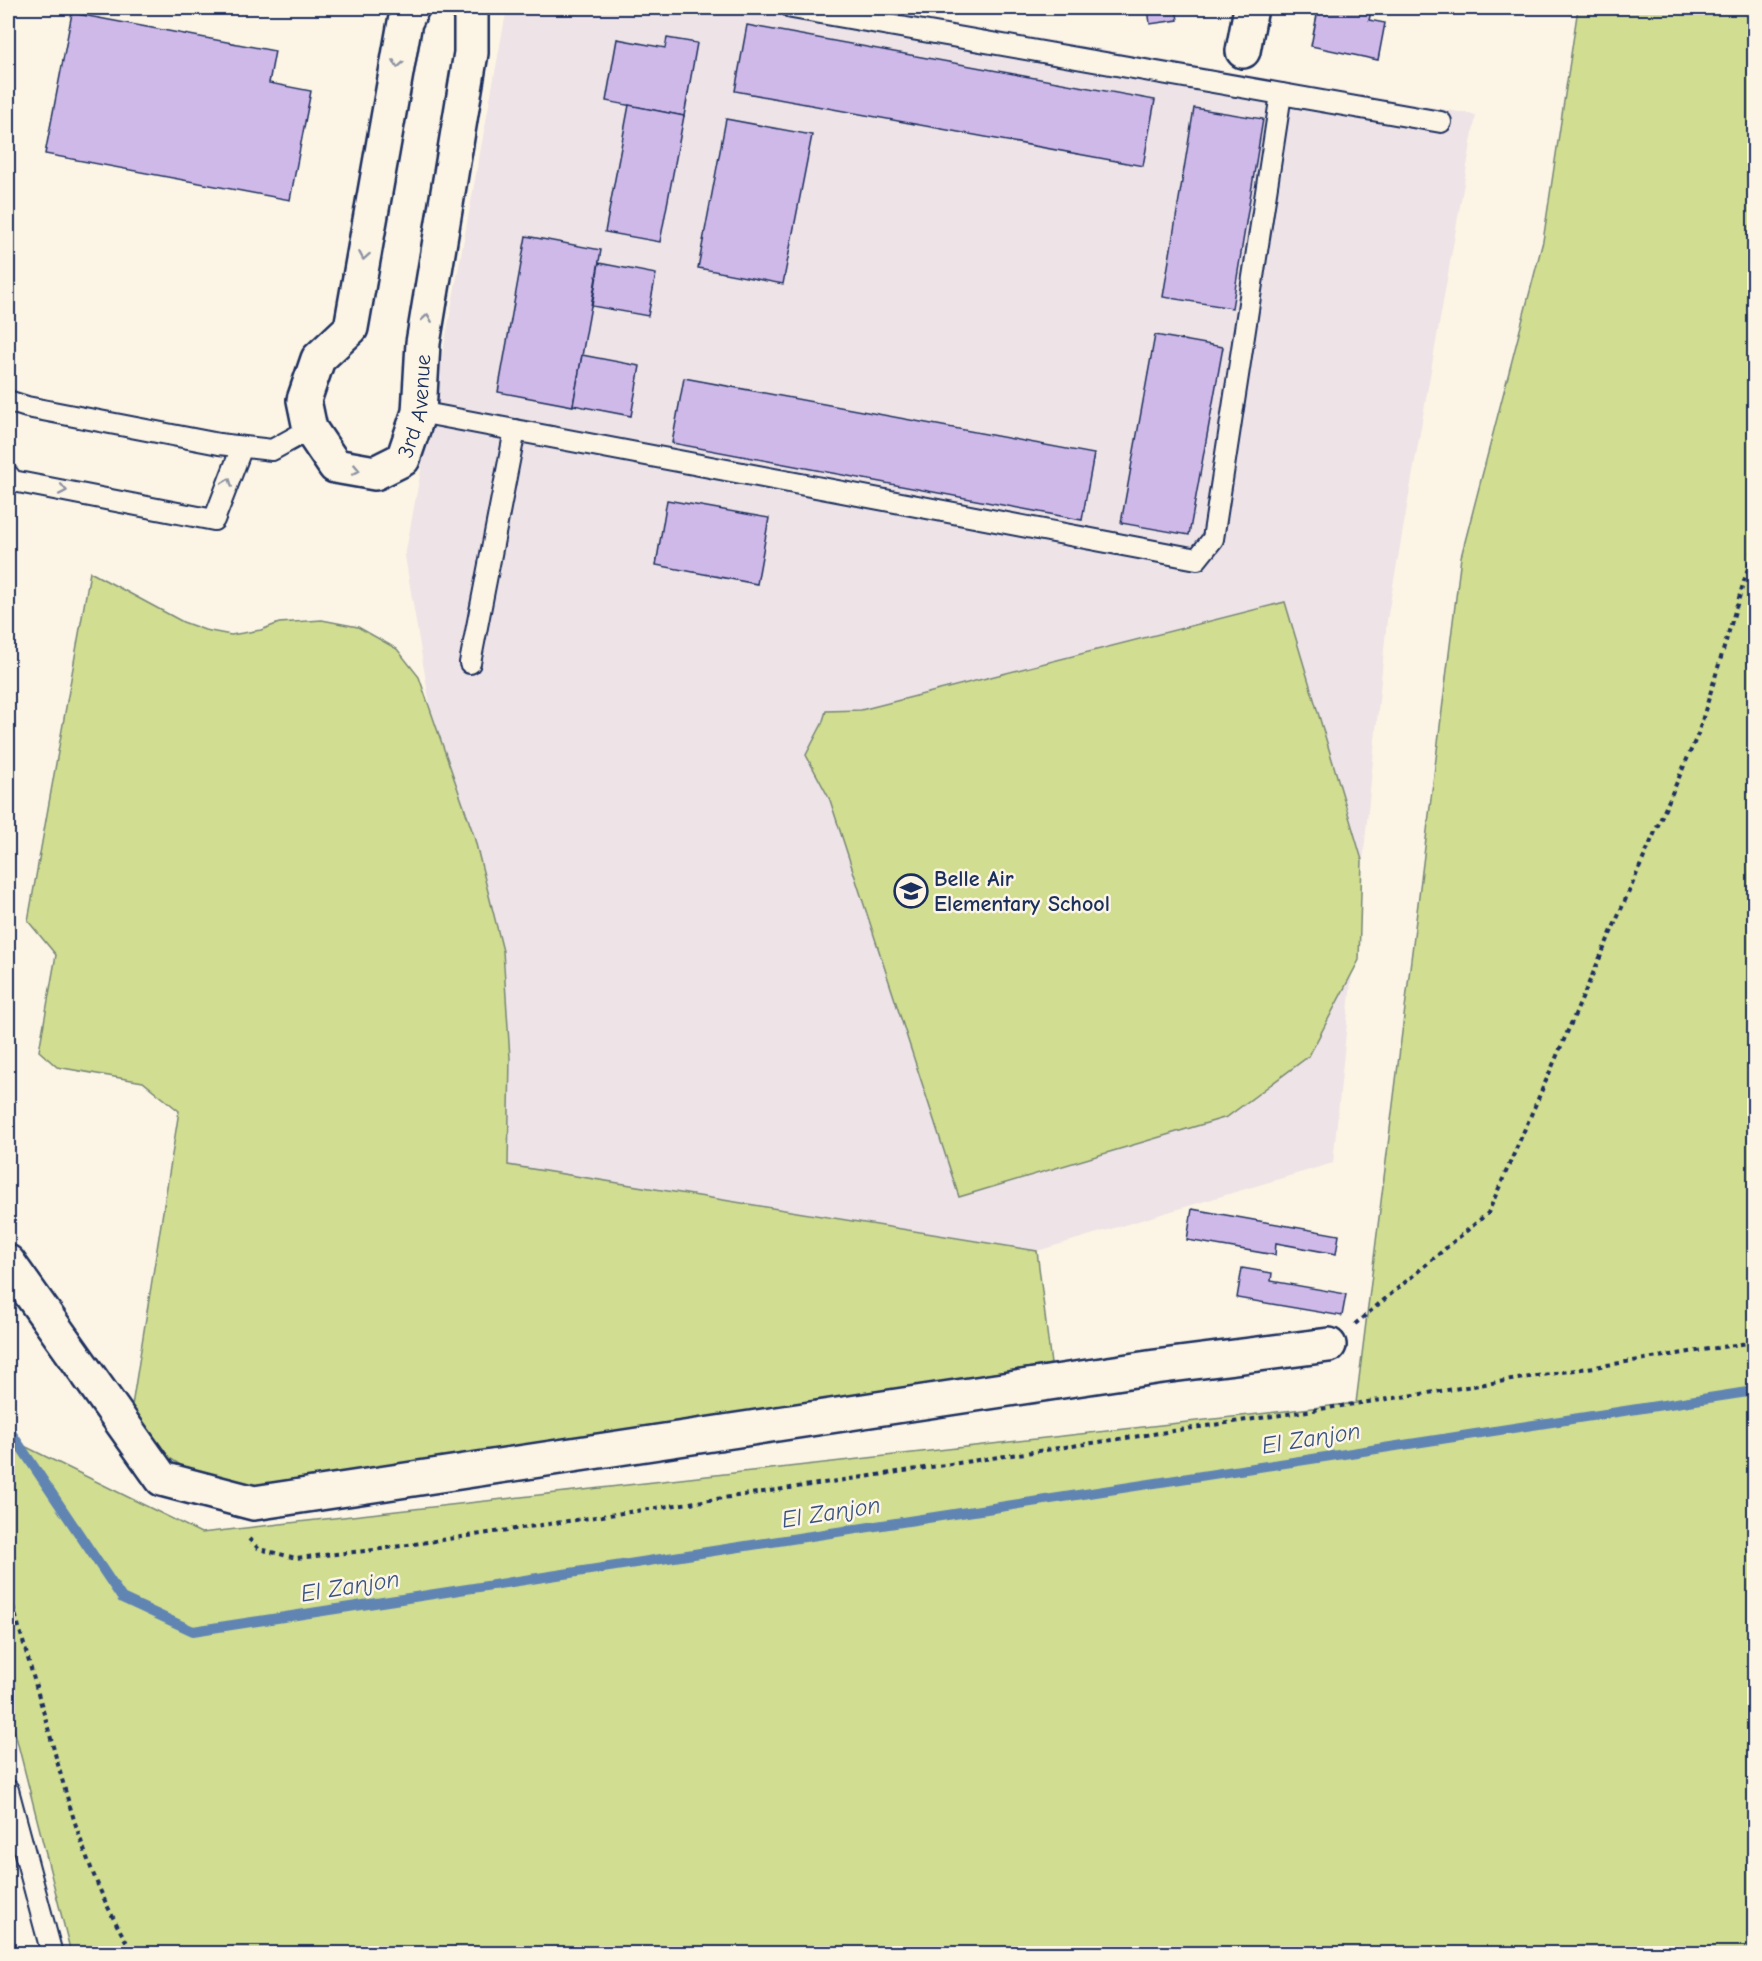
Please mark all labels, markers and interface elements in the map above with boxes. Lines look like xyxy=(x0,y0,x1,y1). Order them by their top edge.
one-way arrow xyxy=(392,59,405,69)
one-way arrow xyxy=(358,251,371,261)
one-way arrow xyxy=(421,314,433,323)
street label: 3rd Avenue xyxy=(392,354,436,461)
one-way arrow xyxy=(351,463,361,476)
one-way arrow xyxy=(221,478,234,488)
one-way arrow xyxy=(57,483,67,496)
place label: Belle Air Elementary School xyxy=(934,866,1110,917)
school or university icon: Belle Air Elementary School xyxy=(893,873,929,909)
water label: El Zanjon xyxy=(1260,1416,1362,1460)
water label: El Zanjon xyxy=(780,1490,882,1534)
water label: El Zanjon xyxy=(299,1564,401,1608)

